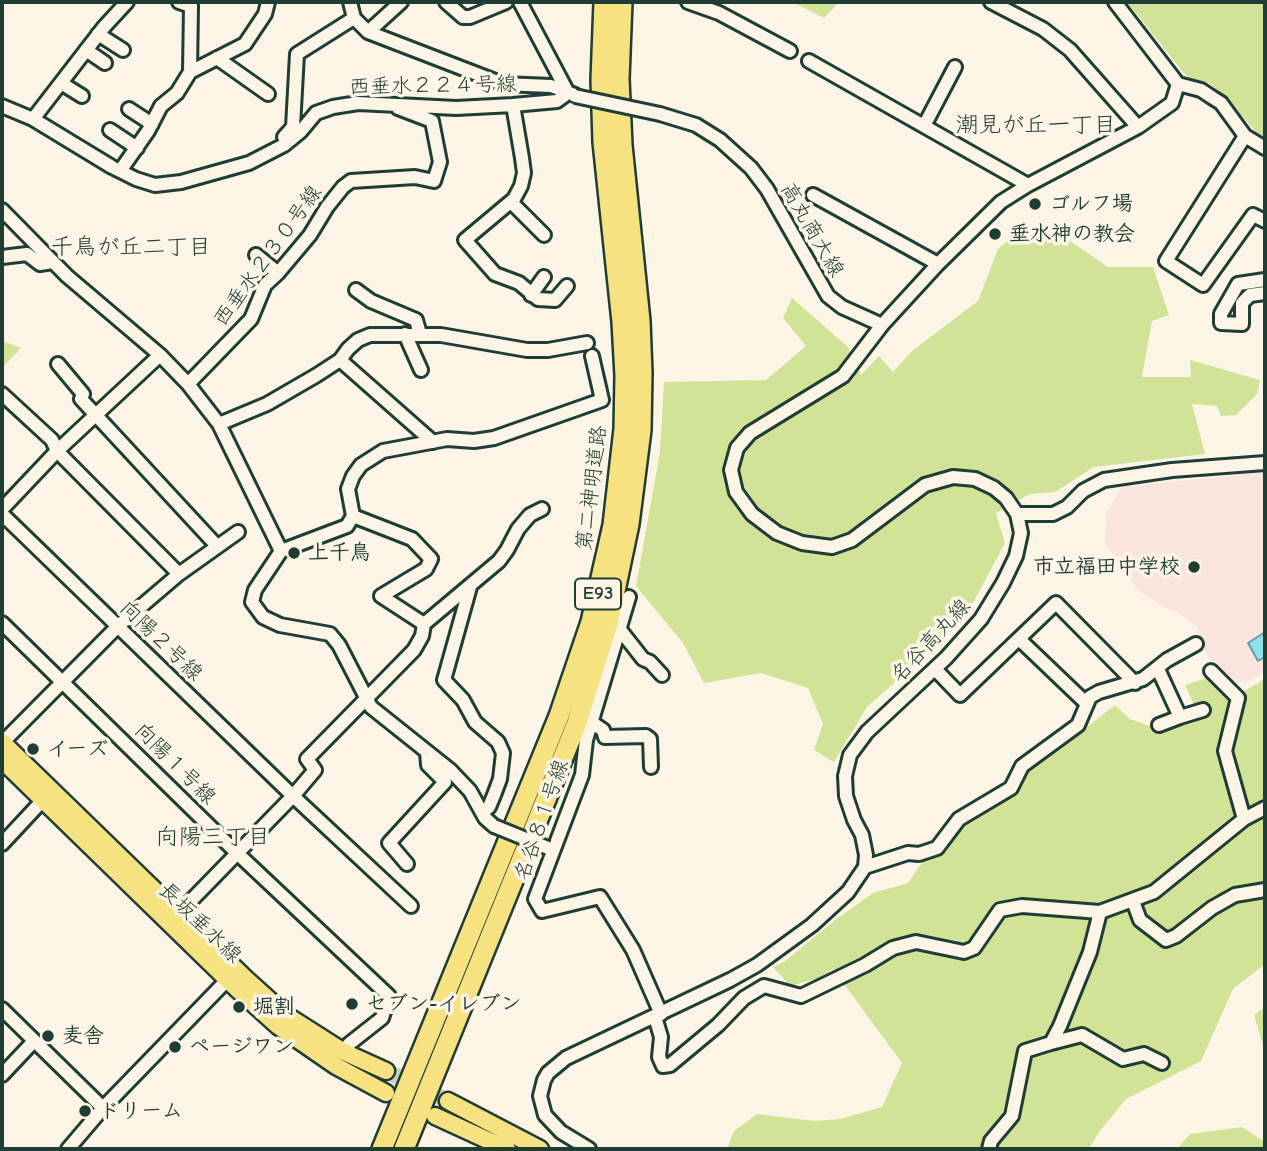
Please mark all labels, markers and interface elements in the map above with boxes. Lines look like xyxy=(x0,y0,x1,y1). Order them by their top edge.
street label: 西垂水２２４号線 xyxy=(349,72,517,100)
district label: 潮見が丘一丁目 xyxy=(956,111,1116,139)
street label: 高丸商大線 xyxy=(775,178,849,282)
street label: 西垂水２３０号線 xyxy=(208,181,328,331)
place label: ゴルフ場 xyxy=(1049,191,1133,217)
marker: ゴルフ場 xyxy=(1027,196,1043,212)
place label: 垂水神の教会 xyxy=(1009,221,1135,247)
marker: 垂水神の教会 xyxy=(987,226,1003,242)
district label: 千鳥が丘二丁目 xyxy=(51,233,211,261)
street label: 第二神明道路 xyxy=(572,424,612,552)
place label: 上千鳥 xyxy=(308,540,371,566)
marker: 上千鳥 xyxy=(286,545,302,561)
place label: 市立福田中学校 xyxy=(1033,554,1180,580)
marker: 市立福田中学校 xyxy=(1186,559,1202,575)
road number: E93 xyxy=(575,579,621,610)
street label: 名谷高丸線 xyxy=(886,594,976,688)
street label: 向陽２号線 xyxy=(114,595,208,687)
street label: 向陽１号線 xyxy=(129,718,221,810)
place label: イーズ xyxy=(47,736,108,762)
marker: イーズ xyxy=(25,741,41,757)
street label: 名谷８１号線 xyxy=(510,756,574,884)
district label: 向陽三丁目 xyxy=(156,823,270,851)
street label: 長坂垂水線 xyxy=(153,877,247,969)
place label: セブン-イレブン xyxy=(366,991,522,1017)
place label: 堀割 xyxy=(253,994,295,1020)
marker: セブン-イレブン xyxy=(344,996,360,1012)
marker: 堀割 xyxy=(231,999,247,1015)
place label: 麦舎 xyxy=(62,1023,104,1049)
marker: 麦舎 xyxy=(40,1028,56,1044)
place label: ページワン xyxy=(189,1034,294,1060)
marker: ページワン xyxy=(167,1039,183,1055)
place label: ドリーム xyxy=(99,1098,183,1124)
marker: ドリーム xyxy=(77,1103,93,1119)

